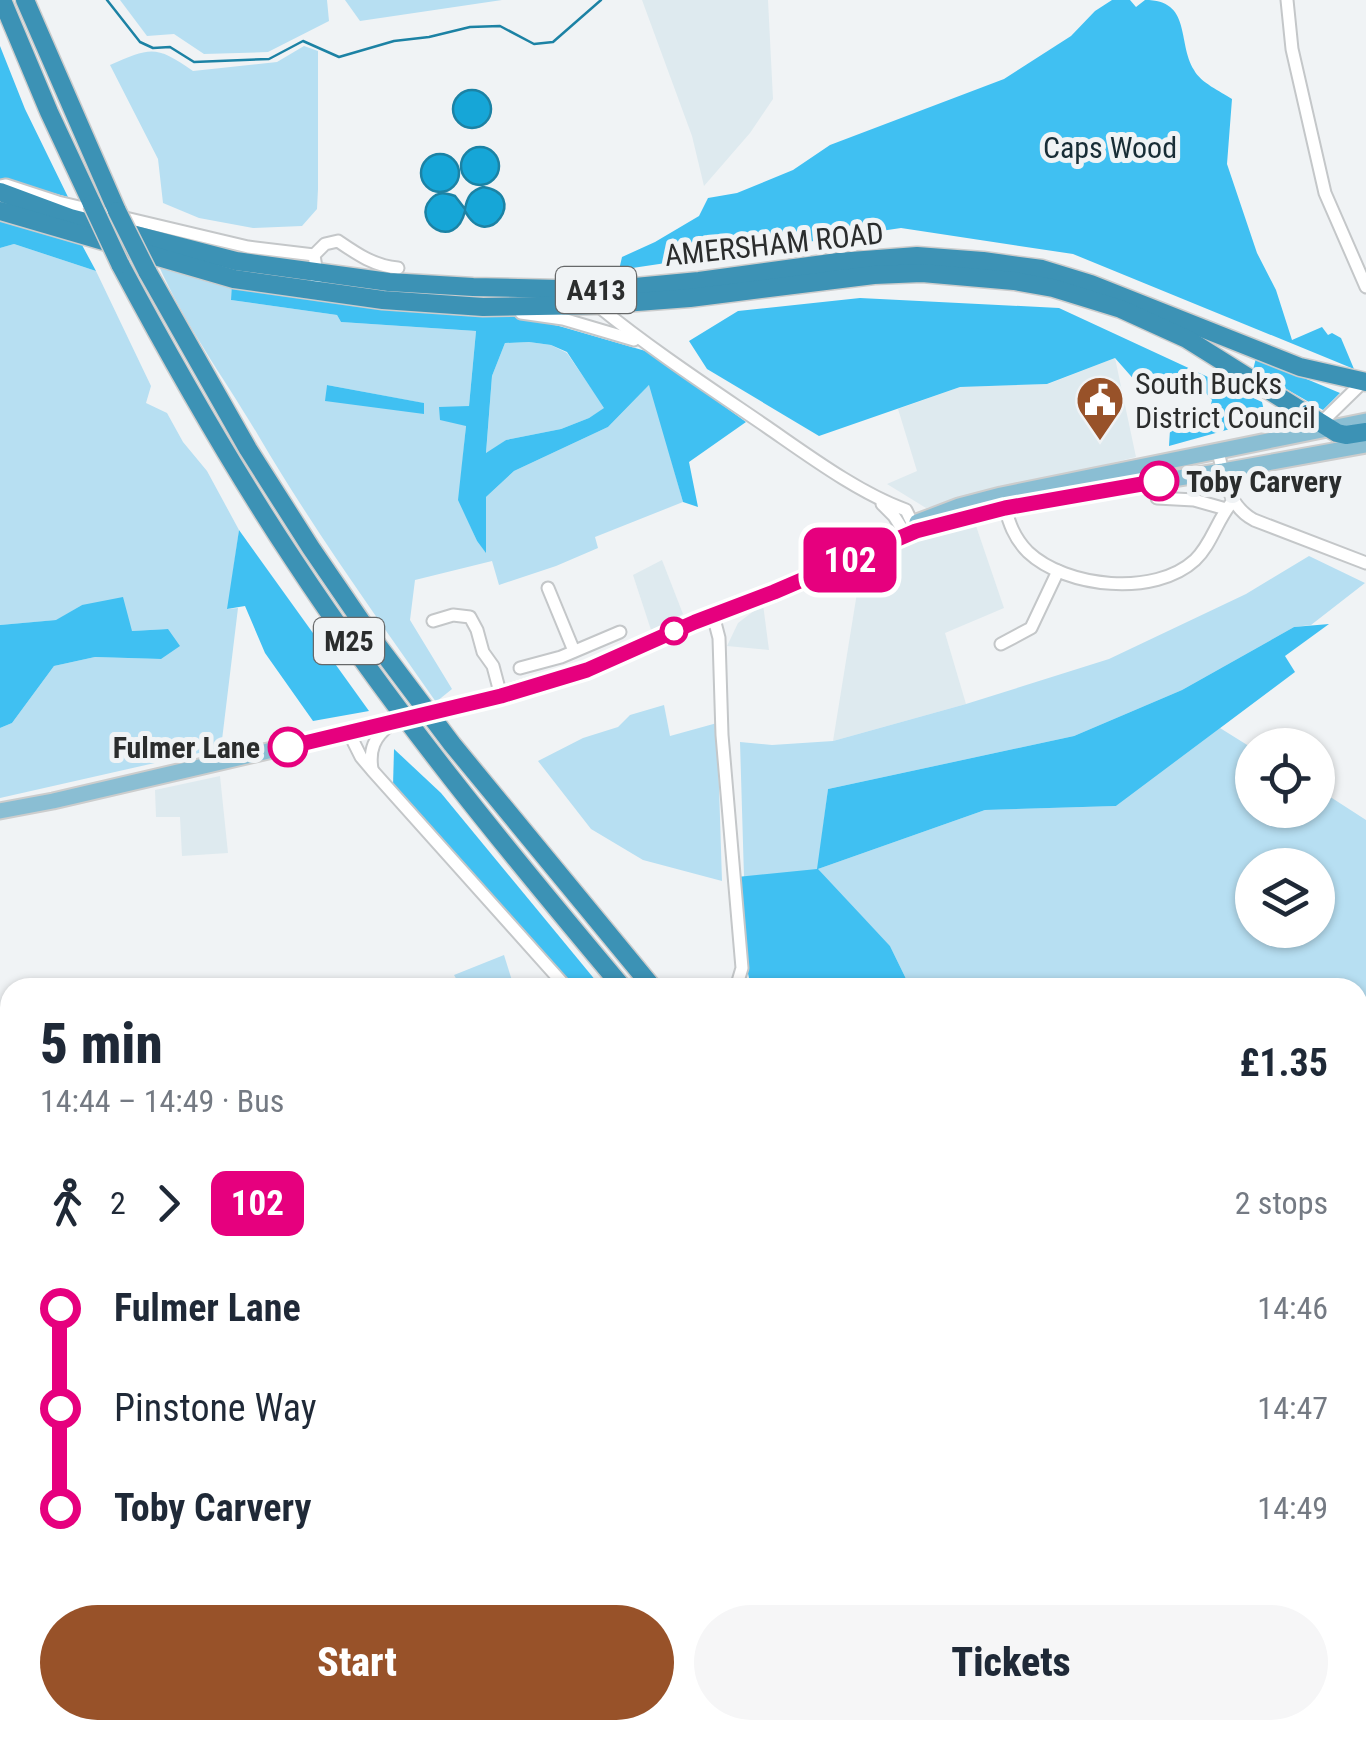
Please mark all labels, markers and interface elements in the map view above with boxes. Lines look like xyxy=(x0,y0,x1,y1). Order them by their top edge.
park label: Caps Wood xyxy=(1043,130,1177,165)
street label: AMERSHAM ROAD xyxy=(663,215,885,273)
road number: A413 xyxy=(556,267,636,313)
place label: South Bucks District Council xyxy=(1135,366,1316,435)
public building icon: South Bucks District Council xyxy=(1074,374,1126,442)
marker: Toby Carvery xyxy=(1140,462,1178,500)
place label: Toby Carvery xyxy=(1186,464,1342,499)
line badge: 102 xyxy=(792,528,908,592)
text: 102 xyxy=(823,540,877,581)
road number: M25 xyxy=(314,618,384,664)
unlabelled marker xyxy=(661,618,687,644)
marker: Fulmer Lane xyxy=(269,728,307,766)
map controls xyxy=(1235,728,1335,948)
button: locate xyxy=(1235,728,1335,828)
place label: Fulmer Lane xyxy=(113,730,260,765)
button: layers xyxy=(1235,848,1335,948)
text: 5 min xyxy=(40,1012,163,1076)
text: £1.35 xyxy=(1239,1041,1328,1085)
text: 14:44 – 14:49 · Bus xyxy=(40,1082,284,1120)
icon: walk xyxy=(40,1176,95,1231)
icon: forward xyxy=(141,1176,196,1231)
text: 102 xyxy=(231,1183,284,1224)
text: 2 xyxy=(110,1184,126,1222)
text: 2 stops xyxy=(1235,1184,1328,1222)
text: Fulmer Lane xyxy=(114,1286,301,1330)
text: 14:46 xyxy=(1257,1289,1328,1327)
text: Pinstone Way xyxy=(114,1386,317,1430)
text: 14:47 xyxy=(1257,1389,1328,1427)
text: Toby Carvery xyxy=(114,1486,311,1530)
text: 14:49 xyxy=(1257,1489,1328,1527)
button: Start xyxy=(40,1605,674,1720)
button: Tickets xyxy=(694,1605,1328,1720)

